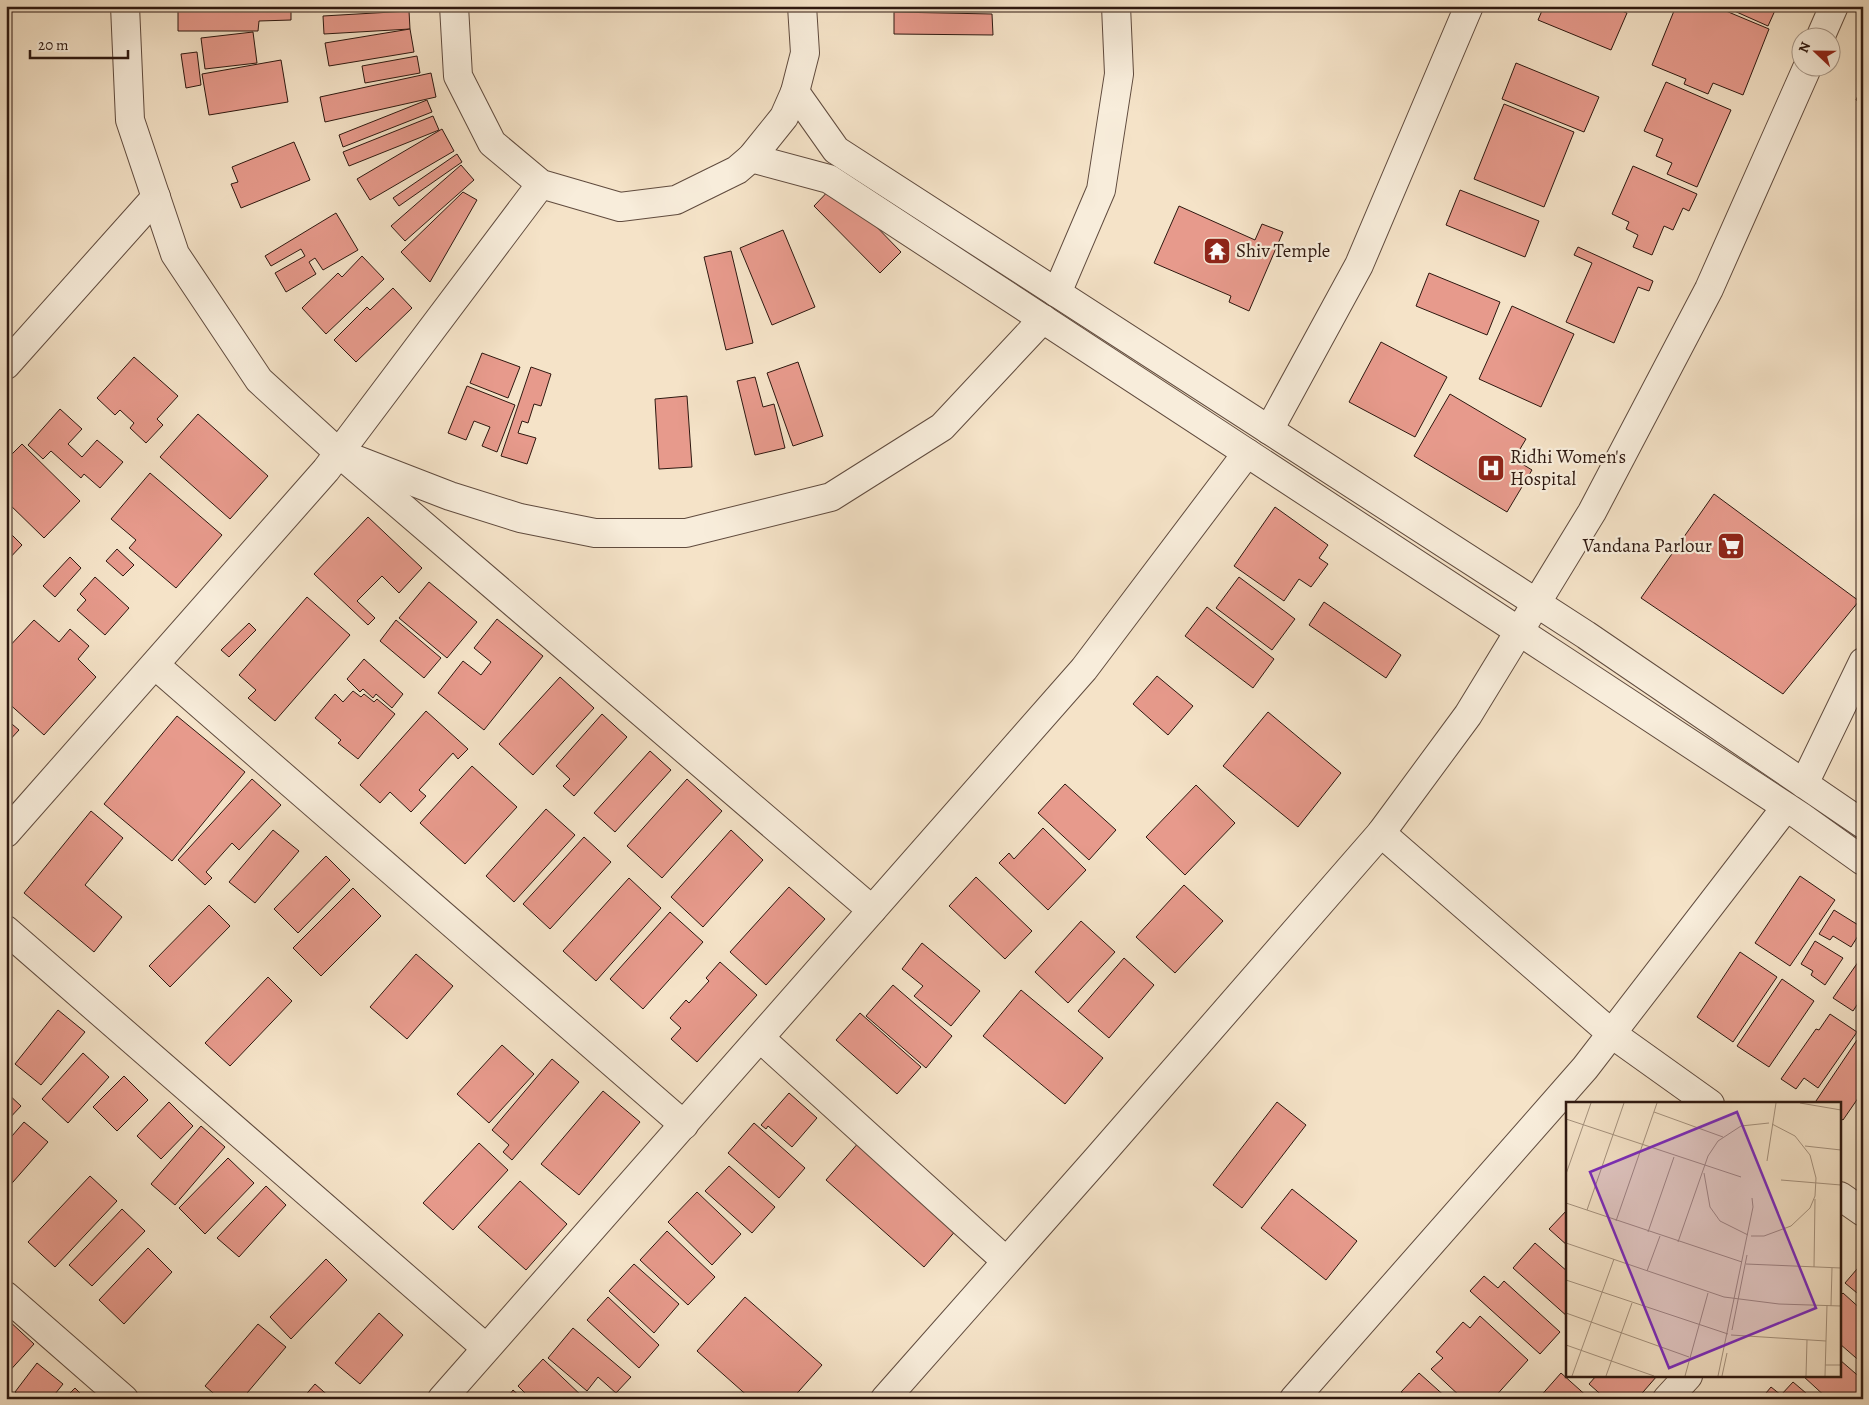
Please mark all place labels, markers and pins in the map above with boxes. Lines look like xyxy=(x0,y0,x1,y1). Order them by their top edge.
temple icon: Shiv Temple xyxy=(1202,236,1232,266)
place label: Shiv Temple xyxy=(1236,238,1330,264)
place label: Ridhi Women's Hospital xyxy=(1510,444,1626,492)
hospital icon: Ridhi Women's Hospital xyxy=(1476,453,1506,483)
supermarket icon: Vandana Parlour xyxy=(1716,531,1746,561)
place label: Vandana Parlour xyxy=(1582,533,1712,559)

